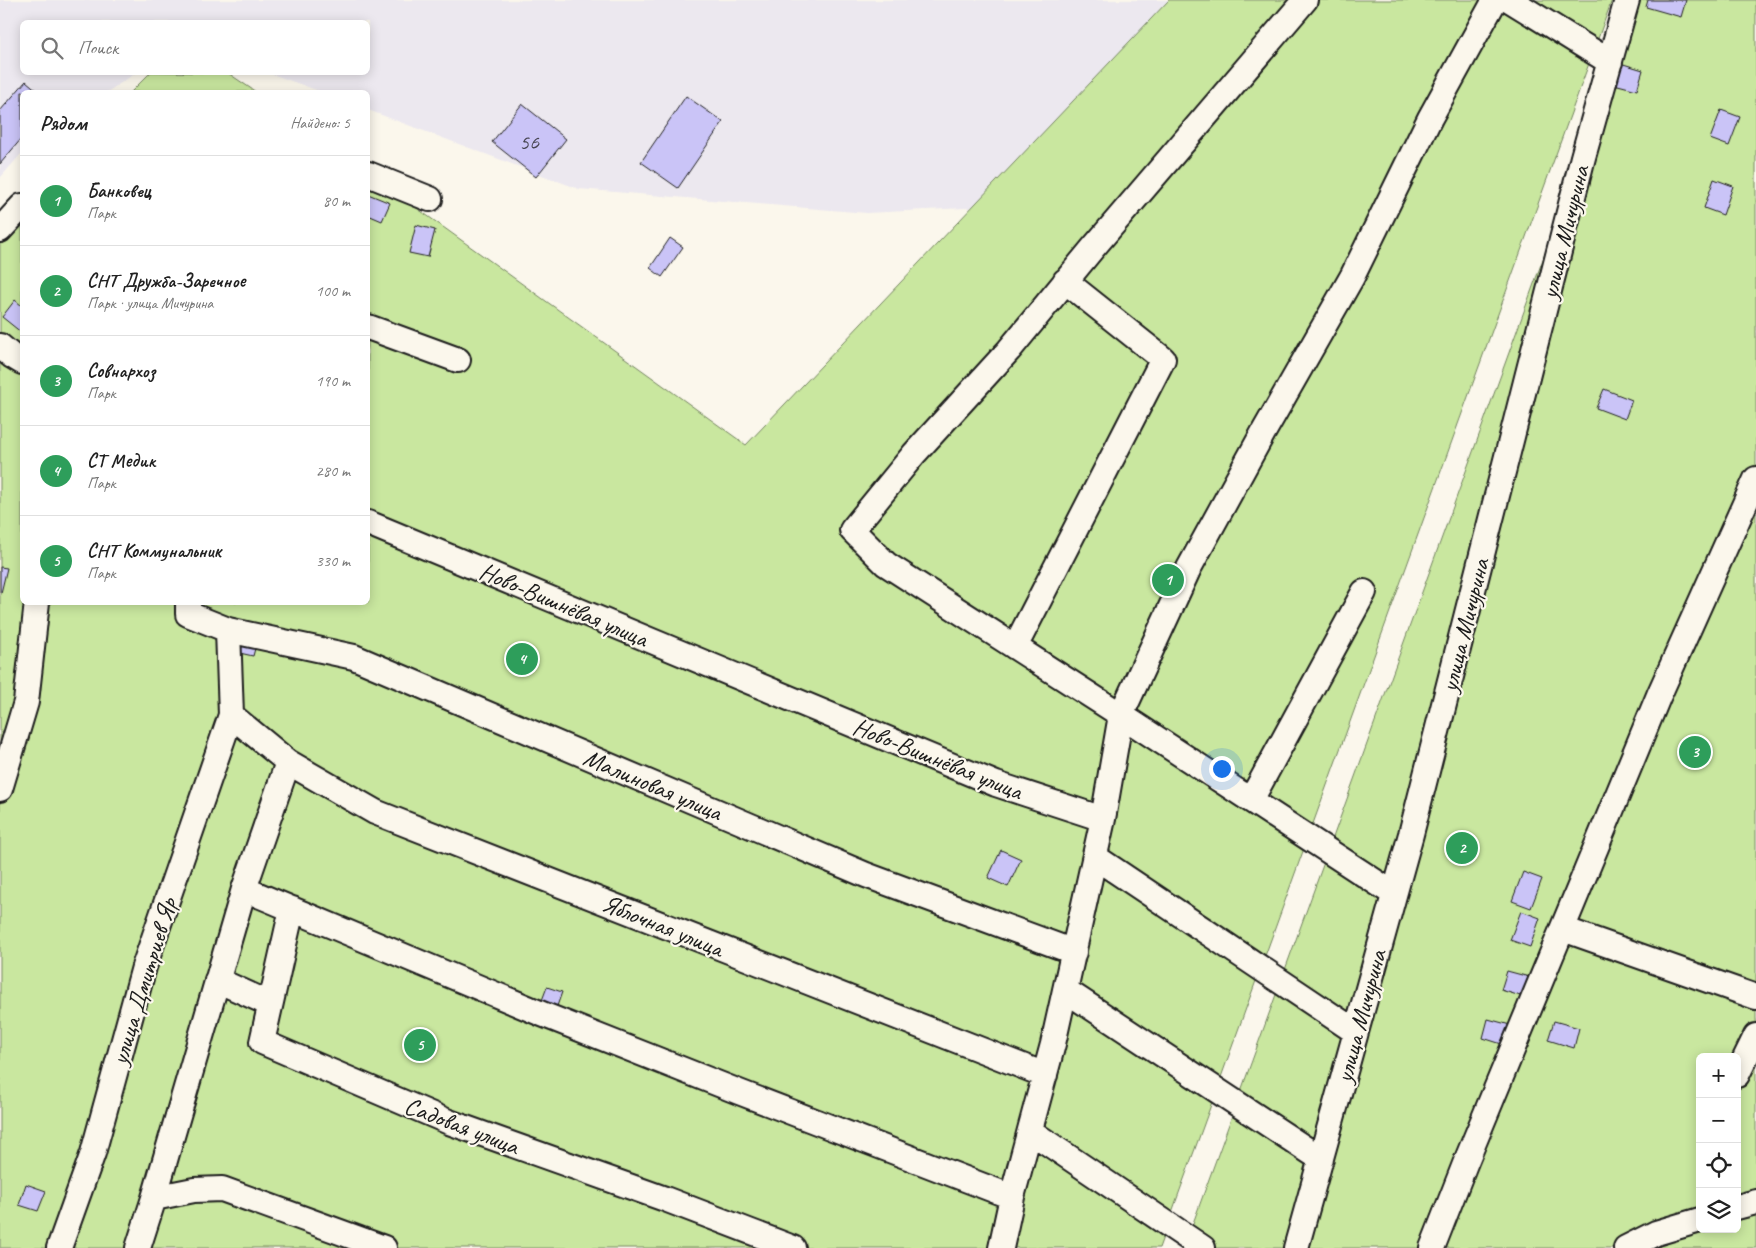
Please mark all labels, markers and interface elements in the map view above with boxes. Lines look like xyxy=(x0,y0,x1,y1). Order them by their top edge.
search box xyxy=(20,20,370,75)
icon: search xyxy=(38,34,66,62)
text: Поиск xyxy=(78,36,118,60)
text: Рядом xyxy=(40,110,87,136)
text: Найдено: 5 xyxy=(290,113,350,133)
house number: 56 xyxy=(519,128,540,156)
street label: улица Мичурина xyxy=(1533,160,1597,304)
text: Банковец xyxy=(87,179,151,203)
text: 1 xyxy=(52,191,60,211)
text: 80 m xyxy=(323,191,350,211)
text: Парк xyxy=(87,203,116,223)
text: СНТ Дружба-Заречное xyxy=(87,269,245,293)
text: 2 xyxy=(52,281,60,301)
text: 100 m xyxy=(316,281,350,301)
text: Парк · улица Мичурина xyxy=(87,293,213,313)
text: Совнархоз xyxy=(87,359,156,383)
text: 3 xyxy=(52,371,60,391)
text: 190 m xyxy=(316,371,350,391)
text: Парк xyxy=(87,383,116,403)
text: СТ Медик xyxy=(87,449,155,473)
text: 4 xyxy=(52,461,60,481)
text: 280 m xyxy=(316,461,350,481)
text: Парк xyxy=(87,473,116,493)
text: СНТ Коммунальник xyxy=(87,539,221,563)
text: 5 xyxy=(53,551,59,571)
text: 330 m xyxy=(316,551,350,571)
street label: улица Мичурина xyxy=(1433,553,1497,697)
street label: Ново-Вишнёвая улица xyxy=(475,555,654,656)
pin: 1 xyxy=(1152,561,1184,599)
text: Парк xyxy=(87,563,116,583)
pin: 4 xyxy=(506,640,538,678)
street label: Ново-Вишнёвая улица xyxy=(848,710,1029,808)
pin: 3 xyxy=(1679,733,1711,771)
street label: Малиновая улица xyxy=(579,741,728,829)
your location xyxy=(1209,756,1235,782)
pin: 2 xyxy=(1446,829,1478,867)
street label: Яблочная улица xyxy=(598,887,730,966)
street label: улица Дмитриев Яр xyxy=(103,893,185,1070)
street label: улица Мичурина xyxy=(1327,944,1395,1088)
pin: 5 xyxy=(404,1026,436,1064)
map controls xyxy=(1696,1053,1741,1233)
button: + xyxy=(1696,1053,1741,1098)
street label: Садовая улица xyxy=(400,1090,525,1163)
button: − xyxy=(1696,1098,1741,1143)
button: locate xyxy=(1696,1143,1741,1188)
button: layers xyxy=(1696,1188,1741,1233)

